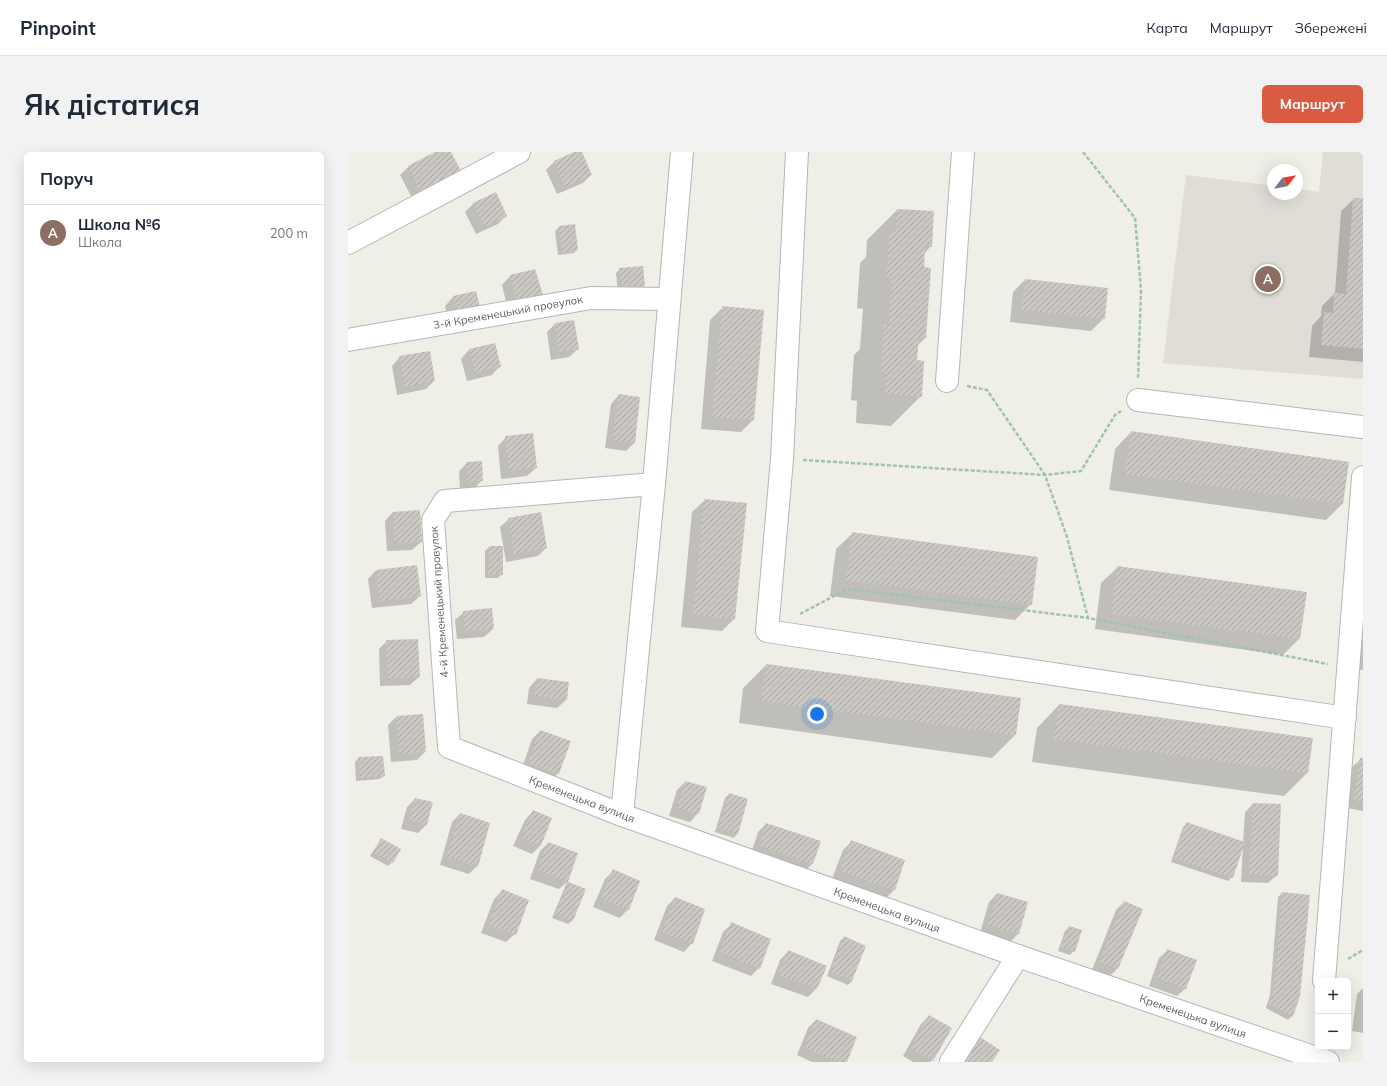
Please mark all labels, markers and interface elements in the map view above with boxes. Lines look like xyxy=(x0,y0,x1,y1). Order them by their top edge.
text: Pinpoint xyxy=(20,16,96,40)
text: Карта xyxy=(1147,19,1188,37)
text: Маршрут xyxy=(1210,19,1273,37)
text: Збережені xyxy=(1295,19,1367,37)
button: Маршрут xyxy=(1262,85,1363,123)
text: Як дістатися xyxy=(24,87,200,122)
north arrow xyxy=(1267,164,1303,200)
text: Поруч xyxy=(40,168,93,189)
text: Школа №6 xyxy=(78,215,160,234)
text: A xyxy=(48,225,58,241)
text: 200 m xyxy=(270,225,308,241)
text: Школа xyxy=(78,234,122,250)
pin: A xyxy=(1255,264,1281,294)
street label: 3-й Кременецький провулок xyxy=(432,292,584,332)
street label: 4-й Кременецький провулок xyxy=(427,526,451,678)
your location xyxy=(807,704,827,724)
street label: Кременецька вулиця xyxy=(527,772,637,826)
street label: Кременецька вулиця xyxy=(832,884,942,936)
map controls xyxy=(1315,978,1351,1050)
button: + xyxy=(1315,978,1351,1014)
street label: Кременецька вулиця xyxy=(1138,991,1248,1041)
button: − xyxy=(1315,1014,1351,1050)

